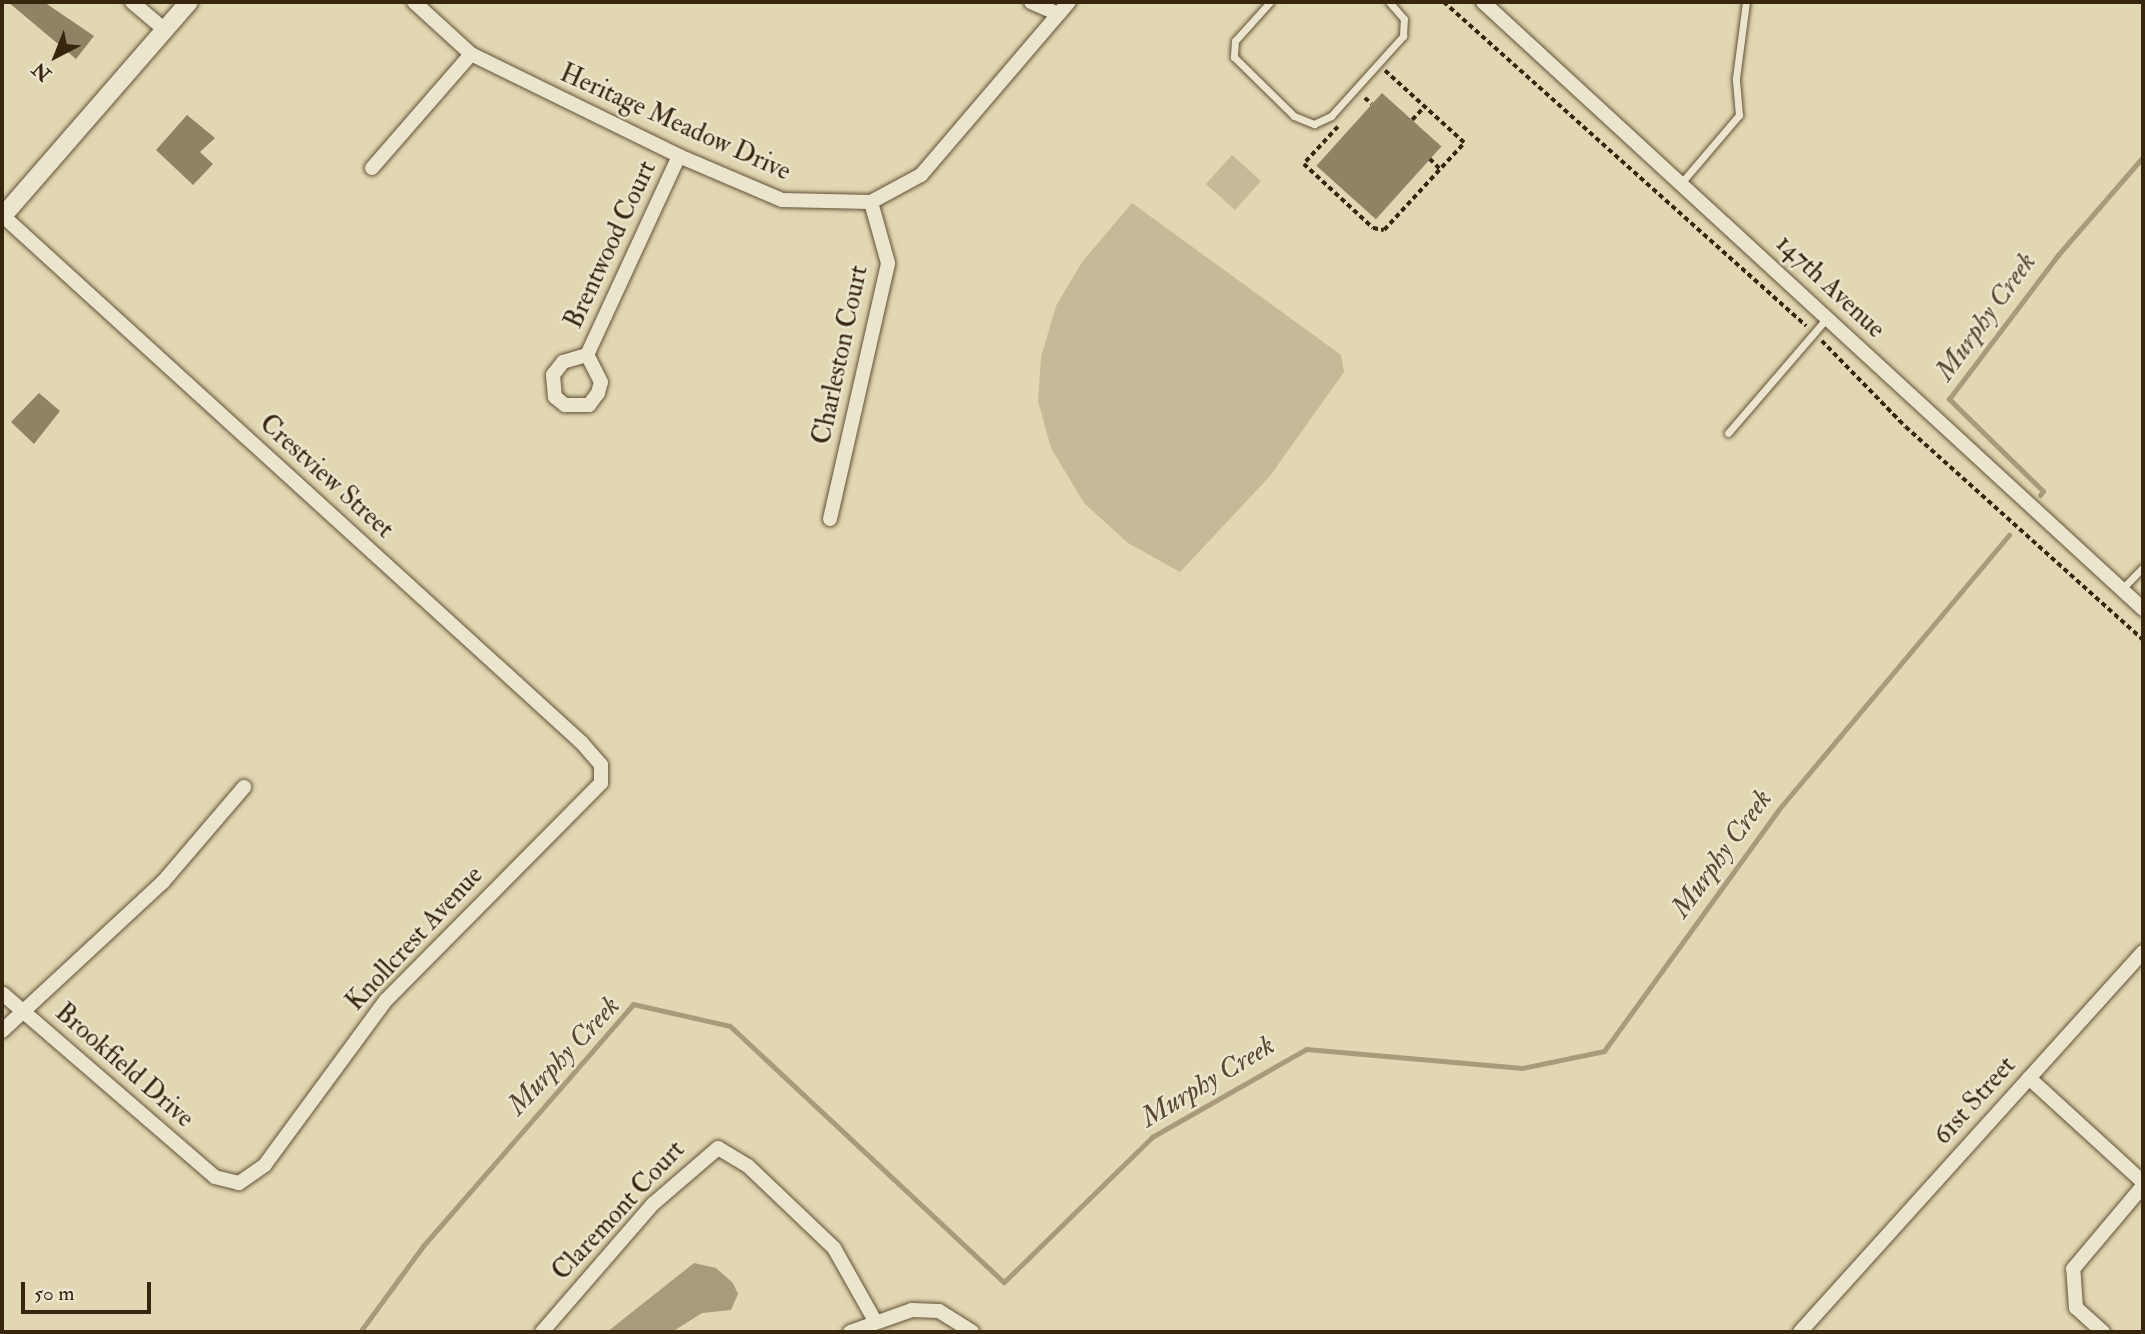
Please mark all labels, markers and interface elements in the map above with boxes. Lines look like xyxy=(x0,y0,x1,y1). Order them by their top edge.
north arrow xyxy=(21,21,91,91)
text: N xyxy=(28,57,56,86)
street label: Heritage Meadow Drive xyxy=(555,58,795,188)
street label: Brentwood Court xyxy=(559,156,663,334)
street label: 147th Avenue xyxy=(1769,229,1891,345)
water label: Murphy Creek xyxy=(1928,246,2044,388)
street label: Charleston Court xyxy=(807,263,875,447)
street label: Crestview Street xyxy=(253,409,399,545)
water label: Murphy Creek xyxy=(1664,783,1780,925)
street label: Knollcrest Avenue xyxy=(340,860,490,1018)
water label: Murphy Creek xyxy=(501,990,627,1122)
street label: Brookfield Drive xyxy=(48,997,200,1135)
water label: Murphy Creek xyxy=(1135,1029,1281,1135)
street label: 61st Street xyxy=(1927,1051,2023,1151)
street label: Claremont Court xyxy=(546,1135,692,1287)
scale bar xyxy=(24,1268,154,1312)
text: 50 m xyxy=(34,1280,75,1307)

